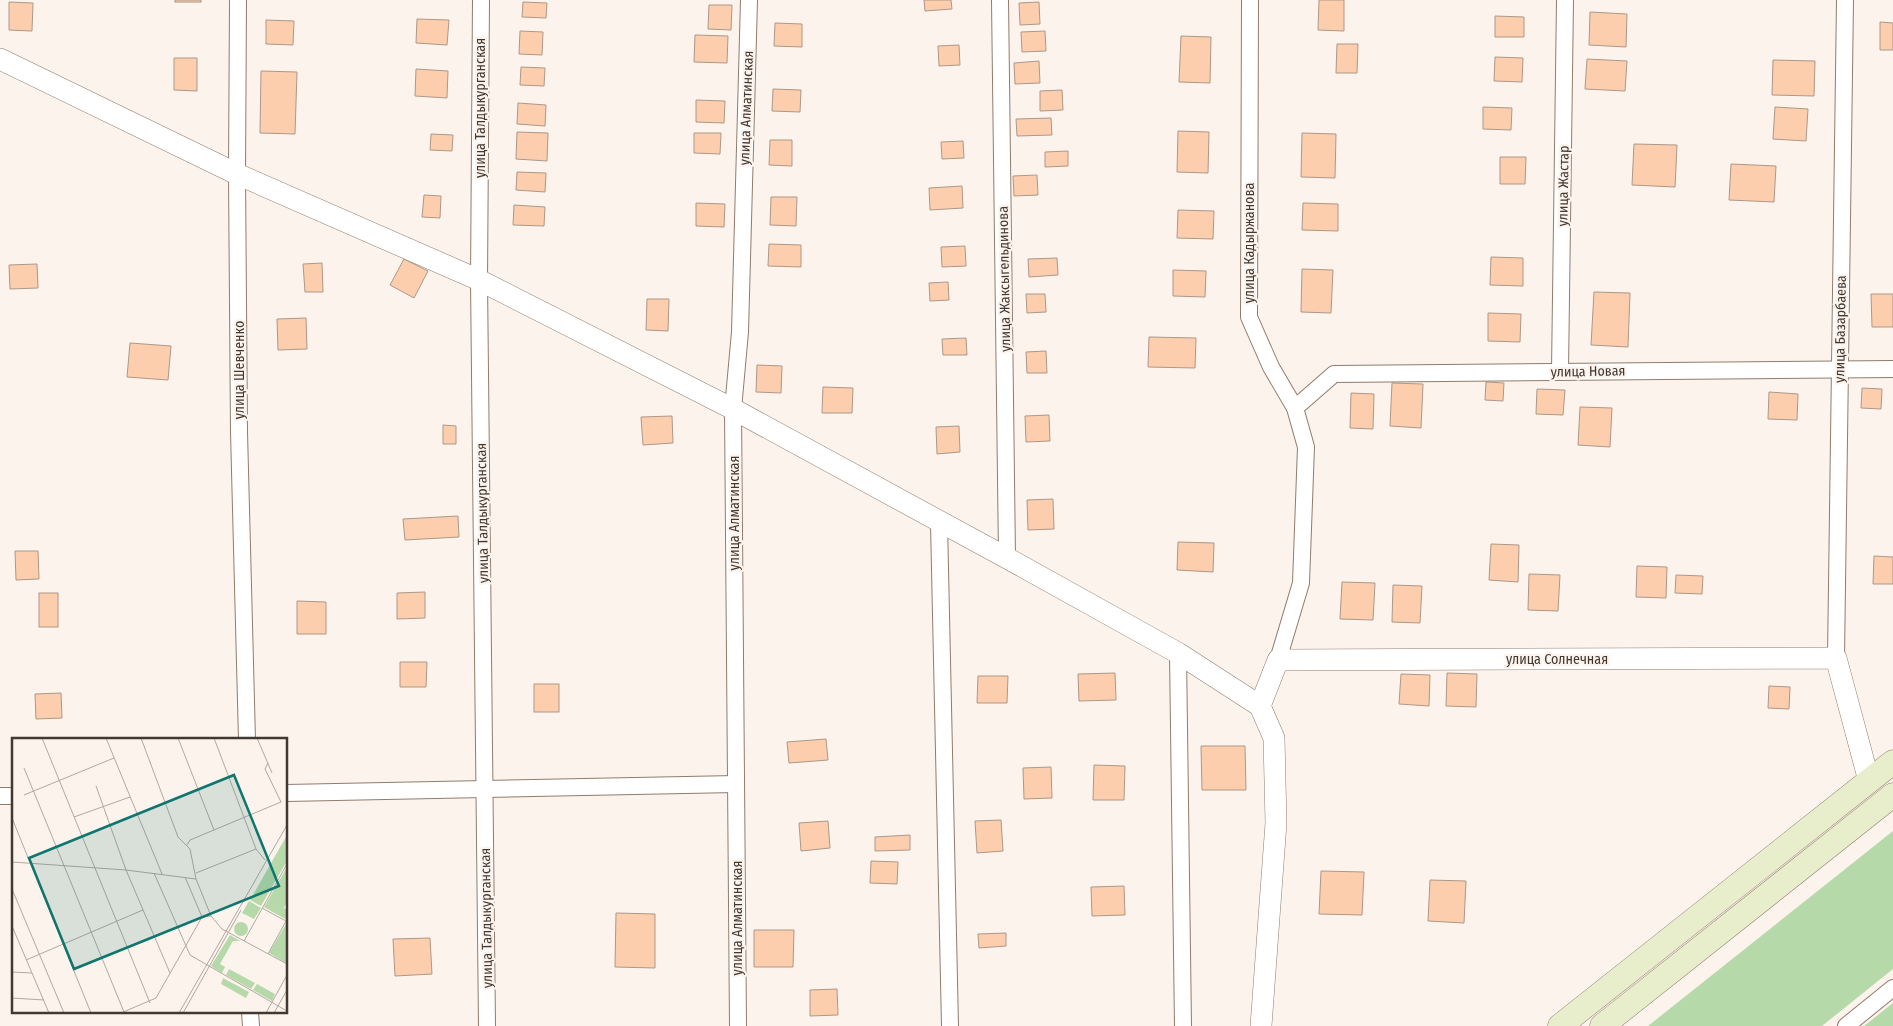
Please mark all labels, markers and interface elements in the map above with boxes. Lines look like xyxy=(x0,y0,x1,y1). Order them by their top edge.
street label: улица Талдыкурганская xyxy=(472,38,489,178)
street label: улица Алматинская xyxy=(736,50,757,166)
street label: улица Жастар xyxy=(1554,145,1573,227)
street label: улица Кадыржанова xyxy=(1241,183,1258,303)
street label: улица Жаксыгельдинова xyxy=(995,206,1014,352)
street label: улица Базарбаева xyxy=(1831,275,1850,383)
street label: улица Шевченко xyxy=(231,321,248,419)
street label: улица Новая xyxy=(1550,362,1626,381)
street label: улица Талдыкурганская xyxy=(473,443,492,583)
street label: улица Алматинская xyxy=(726,456,743,570)
street label: улица Солнечная xyxy=(1506,651,1608,668)
inset map xyxy=(12,738,288,1014)
street label: улица Талдыкурганская xyxy=(477,848,496,988)
street label: улица Алматинская xyxy=(729,861,746,975)

